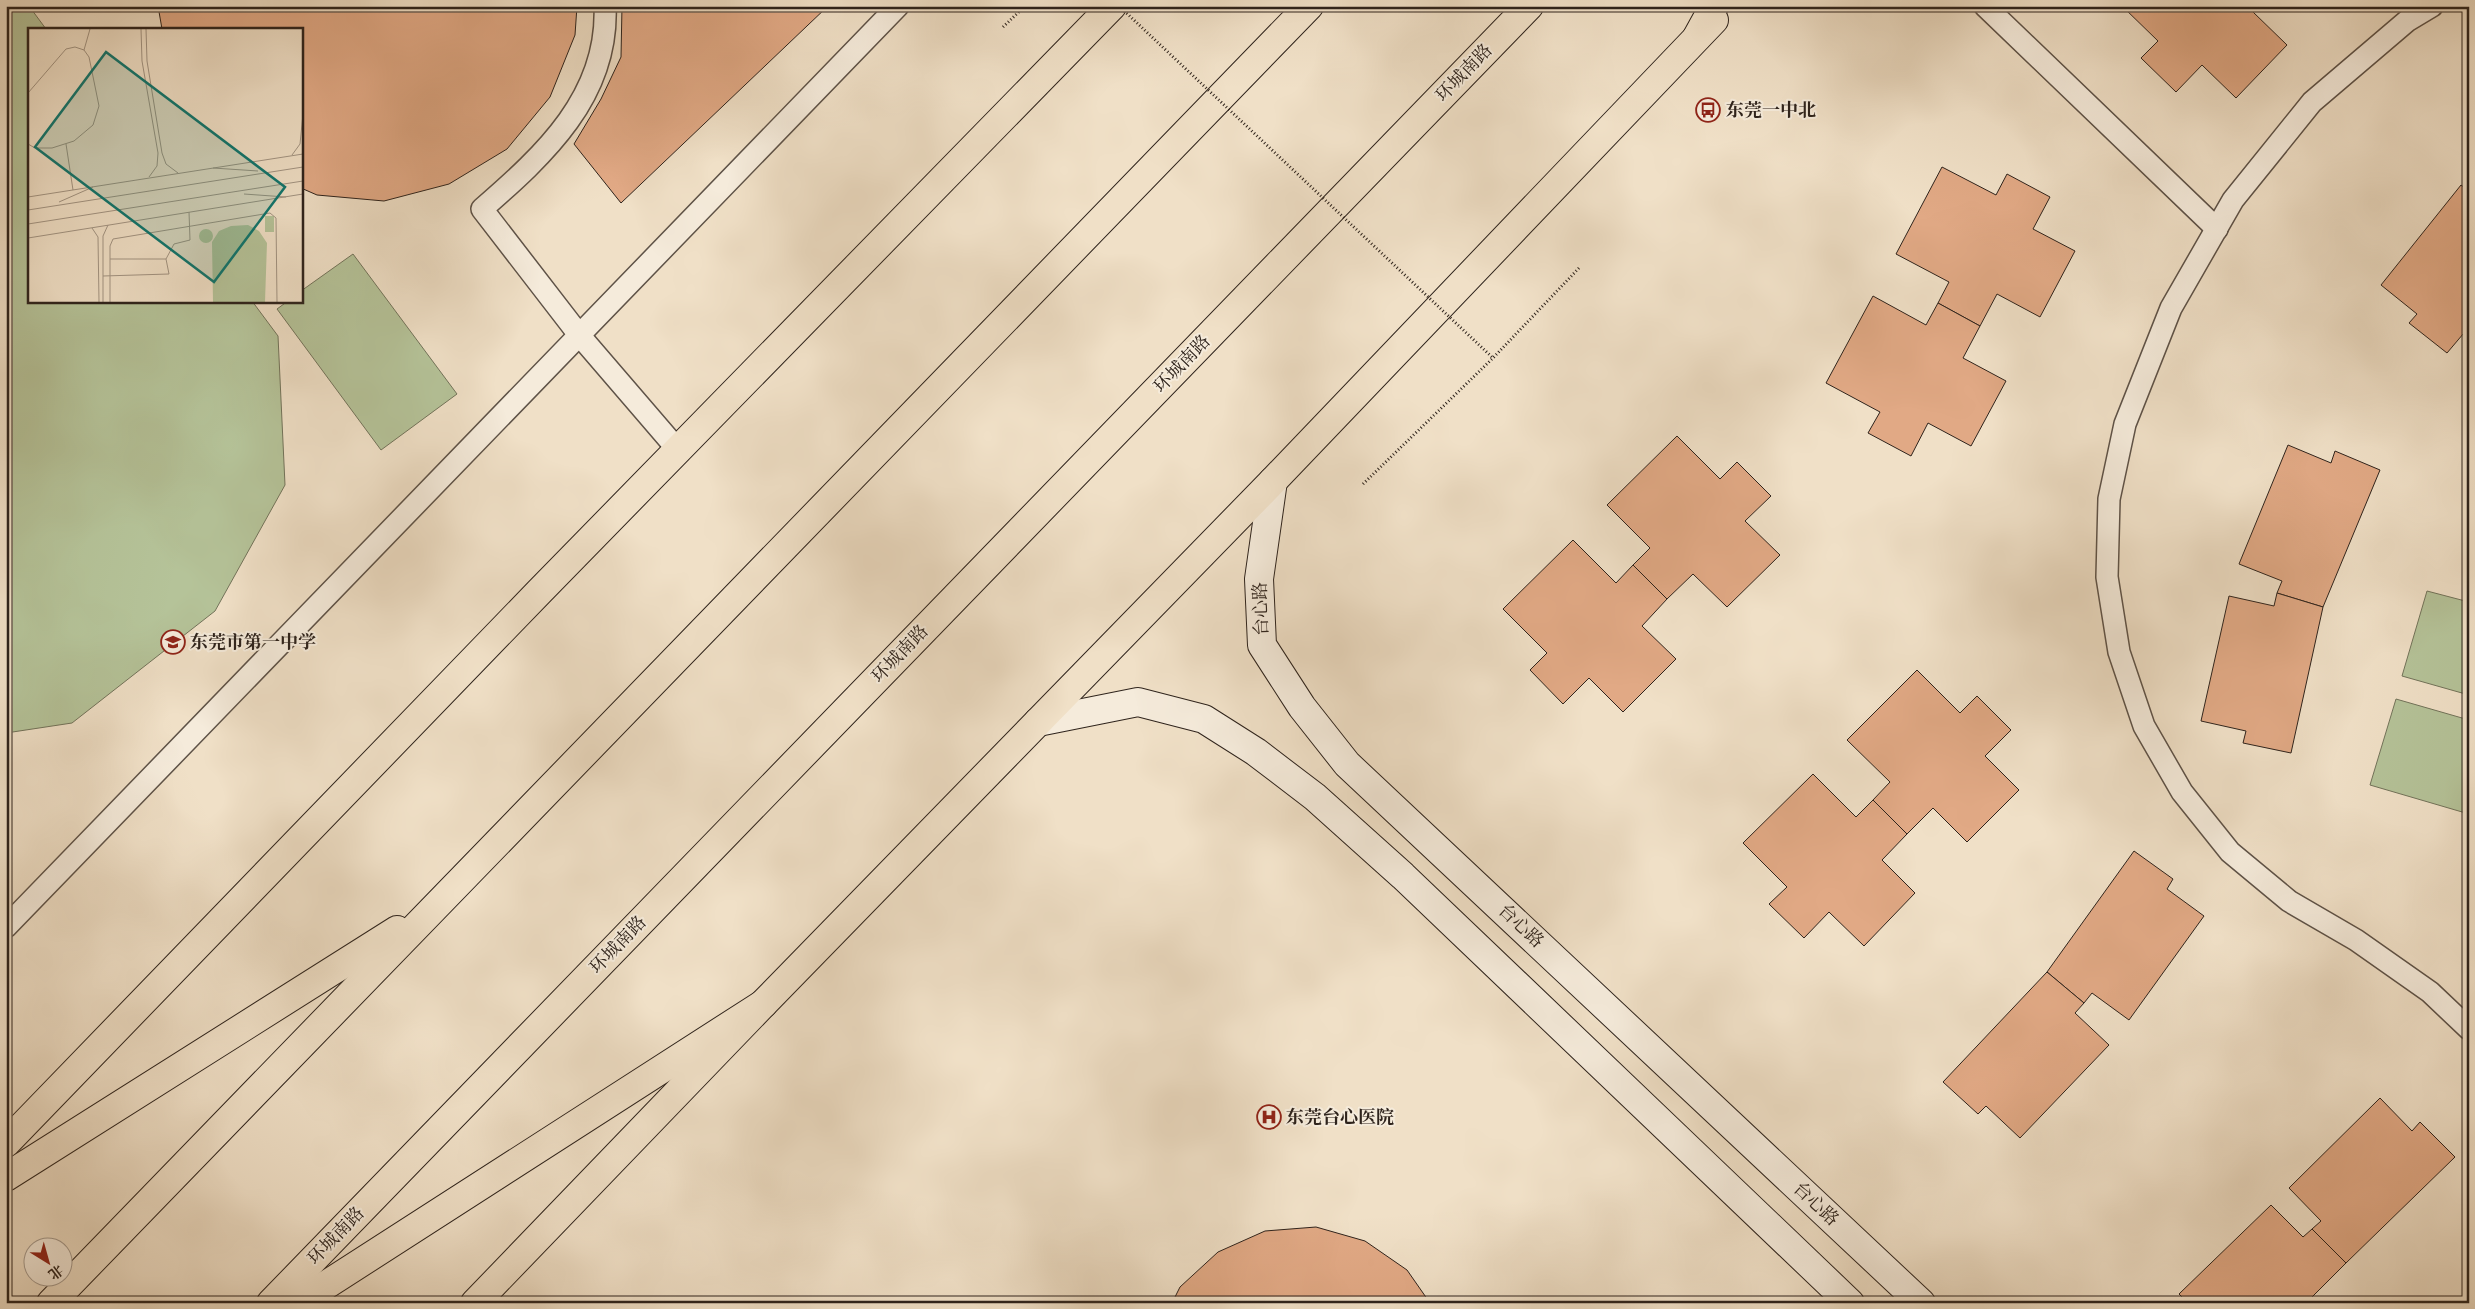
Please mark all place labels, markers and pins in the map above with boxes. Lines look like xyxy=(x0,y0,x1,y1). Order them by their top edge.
bus stop icon: 东莞一中北 xyxy=(1695,97,1721,123)
place label: 东莞一中北 xyxy=(1726,99,1816,122)
school or university icon: 东莞市第一中学 xyxy=(160,629,186,655)
place label: 东莞市第一中学 xyxy=(190,631,316,654)
hospital icon: 东莞台心医院 xyxy=(1256,1104,1282,1130)
place label: 东莞台心医院 xyxy=(1286,1106,1394,1129)

